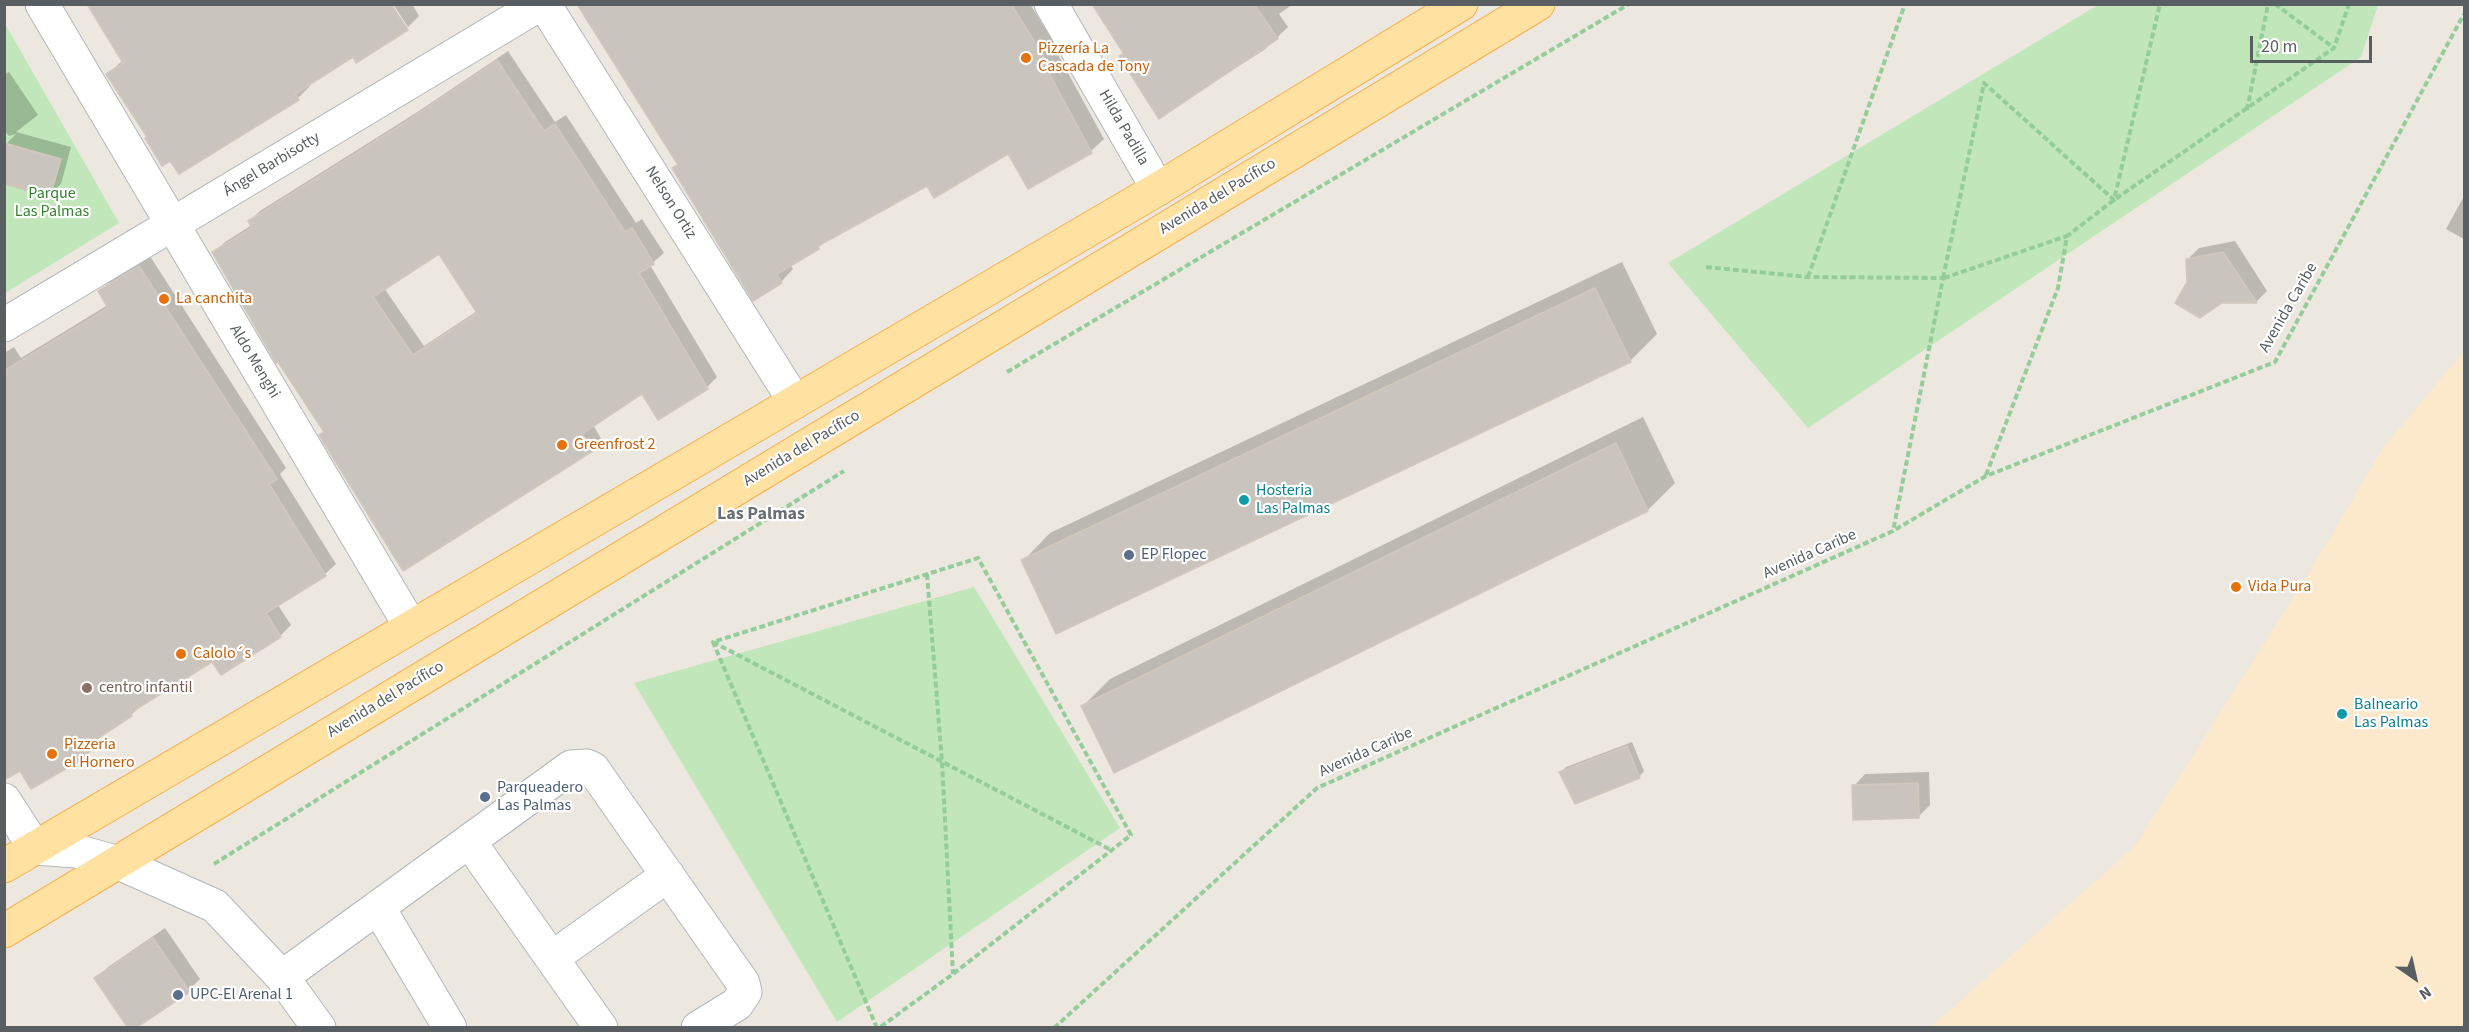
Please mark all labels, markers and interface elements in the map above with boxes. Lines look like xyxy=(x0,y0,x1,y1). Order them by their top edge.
scale bar xyxy=(2253,24,2374,62)
text: 20 m xyxy=(2261,34,2297,59)
place label: Pizzería La Cascada de Tony xyxy=(1038,39,1150,77)
marker: Pizzería La Cascada de Tony xyxy=(1019,51,1033,65)
street label: Hilda Padilla xyxy=(1094,87,1152,169)
street label: Ángel Barbisotty xyxy=(220,129,324,201)
street label: Avenida del Pacífico xyxy=(1156,155,1280,239)
street label: Nelson Ortiz xyxy=(640,163,700,243)
park label: Parque Las Palmas xyxy=(15,184,89,222)
street label: Avenida Caribe xyxy=(2256,260,2322,356)
place label: La canchita xyxy=(176,289,252,309)
marker: La canchita xyxy=(157,292,171,306)
street label: Aldo Menghi xyxy=(225,322,283,402)
street label: Avenida del Pacífico xyxy=(740,407,864,491)
place label: Greenfrost 2 xyxy=(574,435,656,455)
marker: Greenfrost 2 xyxy=(555,438,569,452)
place label: Hosteria Las Palmas xyxy=(1256,481,1330,519)
marker: Hosteria Las Palmas xyxy=(1237,493,1251,507)
district label: Las Palmas xyxy=(717,504,805,526)
street label: Avenida Caribe xyxy=(1760,526,1860,584)
place label: EP Flopec xyxy=(1141,545,1206,565)
marker: EP Flopec xyxy=(1122,548,1136,562)
place label: Vida Pura xyxy=(2248,577,2311,597)
marker: Vida Pura xyxy=(2229,580,2243,594)
place label: Calolo´s xyxy=(193,644,251,664)
marker: Calolo´s xyxy=(174,647,188,661)
street label: Avenida del Pacífico xyxy=(324,658,448,742)
place label: centro infantil xyxy=(99,678,193,698)
marker: centro infantil xyxy=(80,681,94,695)
place label: Balneario Las Palmas xyxy=(2354,695,2428,733)
marker: Balneario Las Palmas xyxy=(2335,707,2349,721)
street label: Avenida Caribe xyxy=(1316,724,1416,782)
place label: Pizzeria el Hornero xyxy=(64,735,135,773)
marker: Pizzeria el Hornero xyxy=(45,747,59,761)
place label: Parqueadero Las Palmas xyxy=(497,778,583,816)
marker: Parqueadero Las Palmas xyxy=(478,790,492,804)
north arrow xyxy=(2385,948,2445,1008)
text: N xyxy=(2415,981,2436,1005)
place label: UPC-El Arenal 1 xyxy=(190,985,293,1005)
marker: UPC-El Arenal 1 xyxy=(171,988,185,1002)

